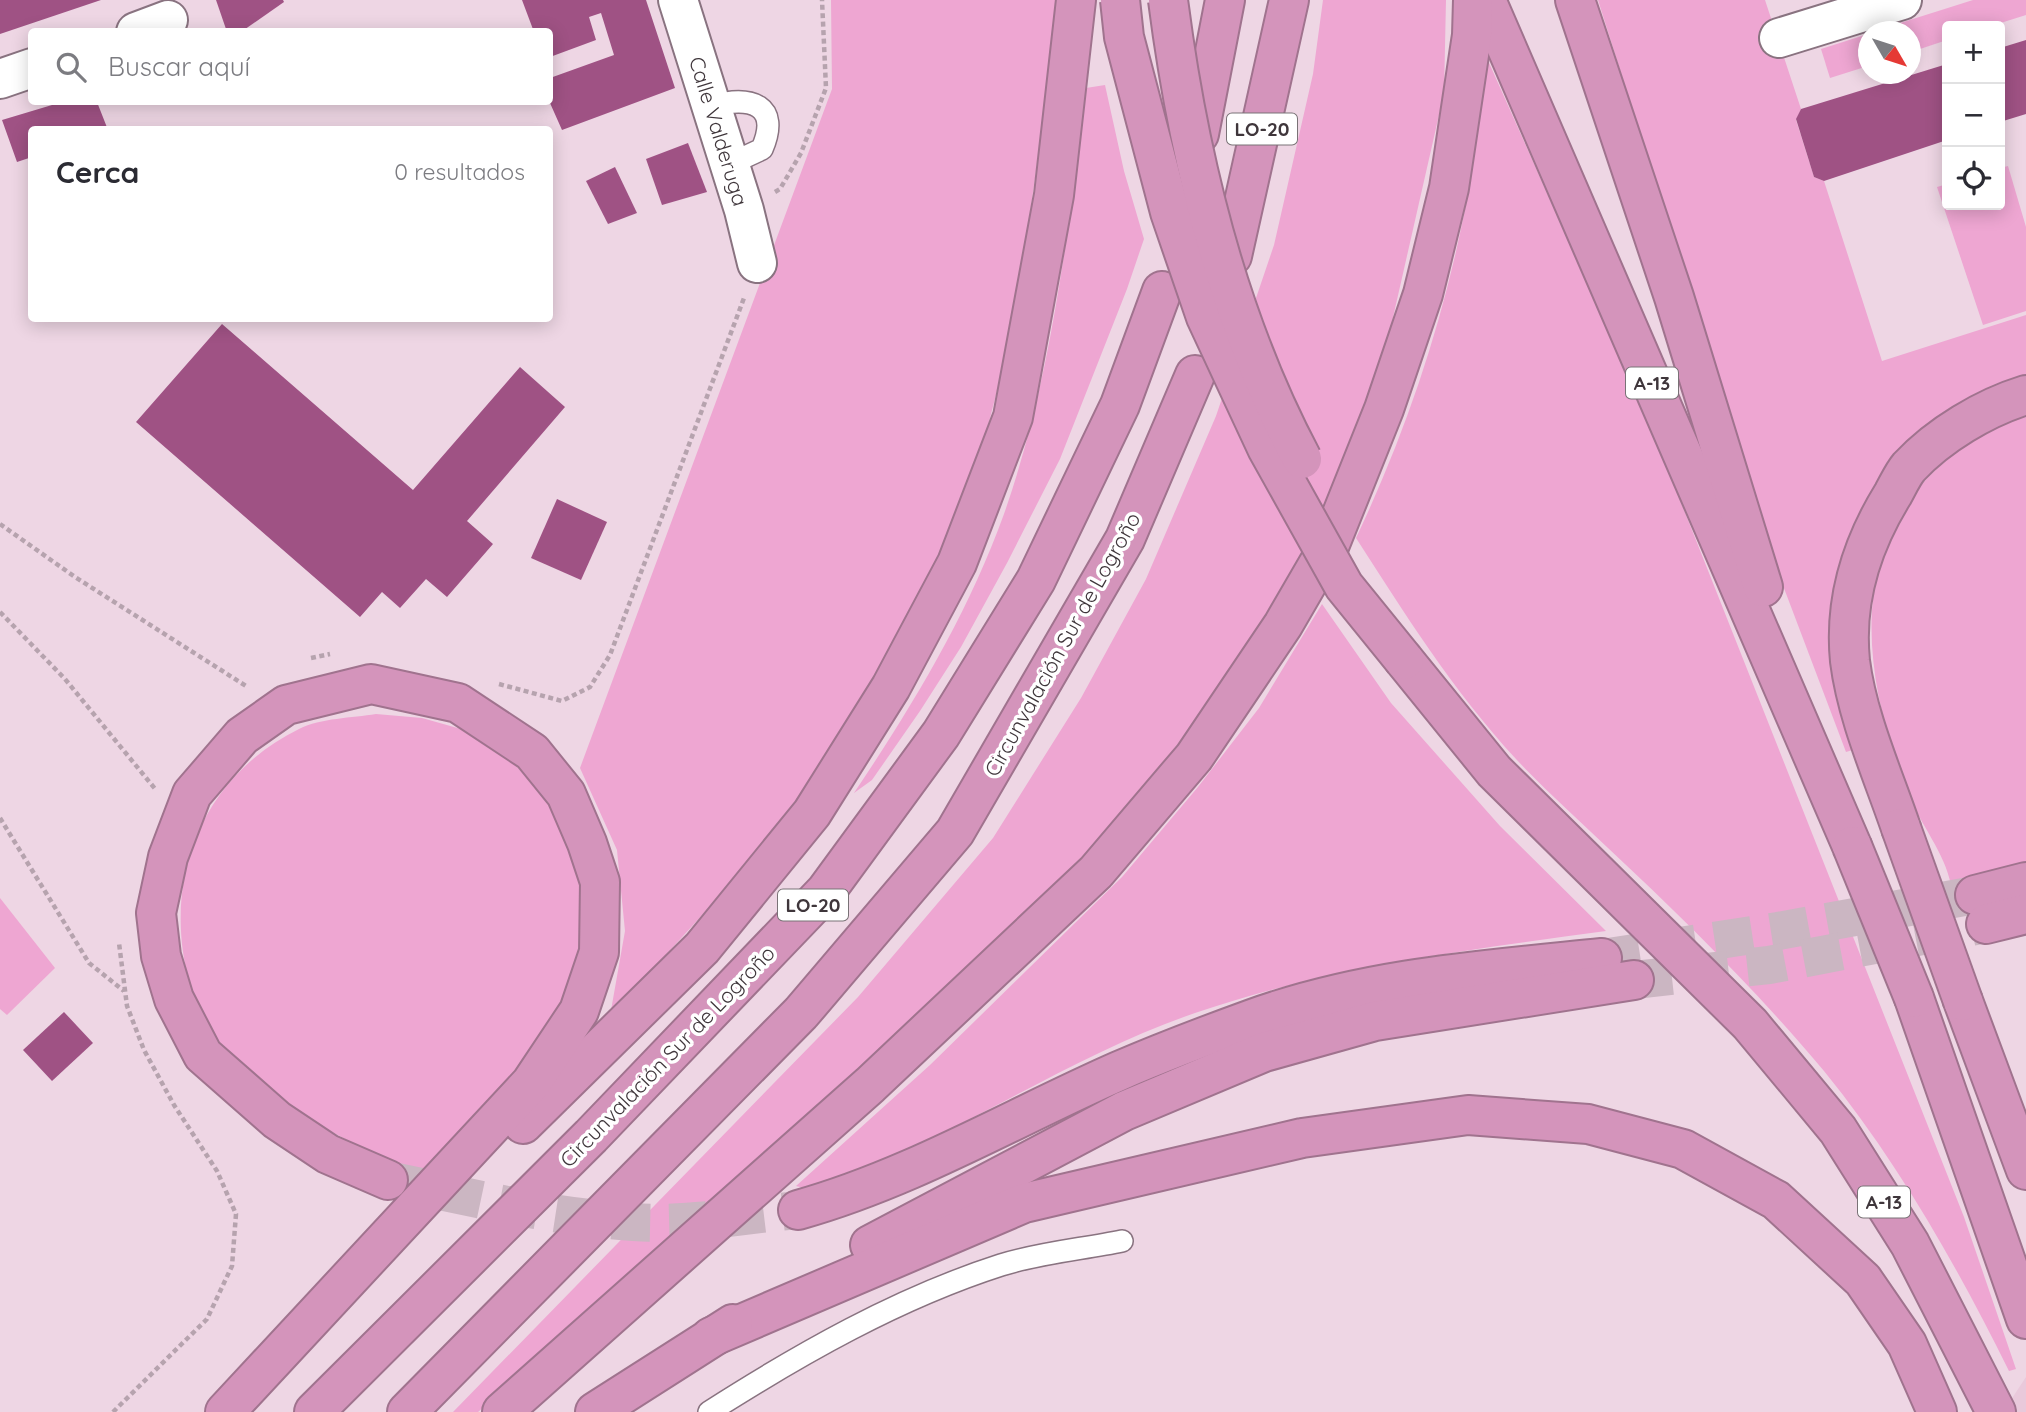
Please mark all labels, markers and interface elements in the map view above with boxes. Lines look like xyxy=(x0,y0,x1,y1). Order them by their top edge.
north arrow xyxy=(1858,21,1921,84)
map controls xyxy=(1942,21,2005,210)
button: + xyxy=(1942,21,2005,84)
search box xyxy=(28,28,553,105)
icon: search xyxy=(52,48,90,86)
text: Buscar aquí xyxy=(108,50,250,83)
street label: Calle Valderuga xyxy=(684,53,754,209)
button: − xyxy=(1942,84,2005,147)
road number: LO-20 xyxy=(1227,113,1297,144)
button: locate xyxy=(1942,147,2005,210)
text: Cerca xyxy=(56,153,139,191)
text: 0 resultados xyxy=(394,157,525,186)
road number: A-13 xyxy=(1626,368,1678,398)
street label: Circunvalación Sur de Logroño xyxy=(978,507,1146,781)
road number: LO-20 xyxy=(778,890,848,920)
street label: Circunvalación Sur de Logroño xyxy=(554,940,780,1172)
road number: A-13 xyxy=(1858,1186,1910,1218)

